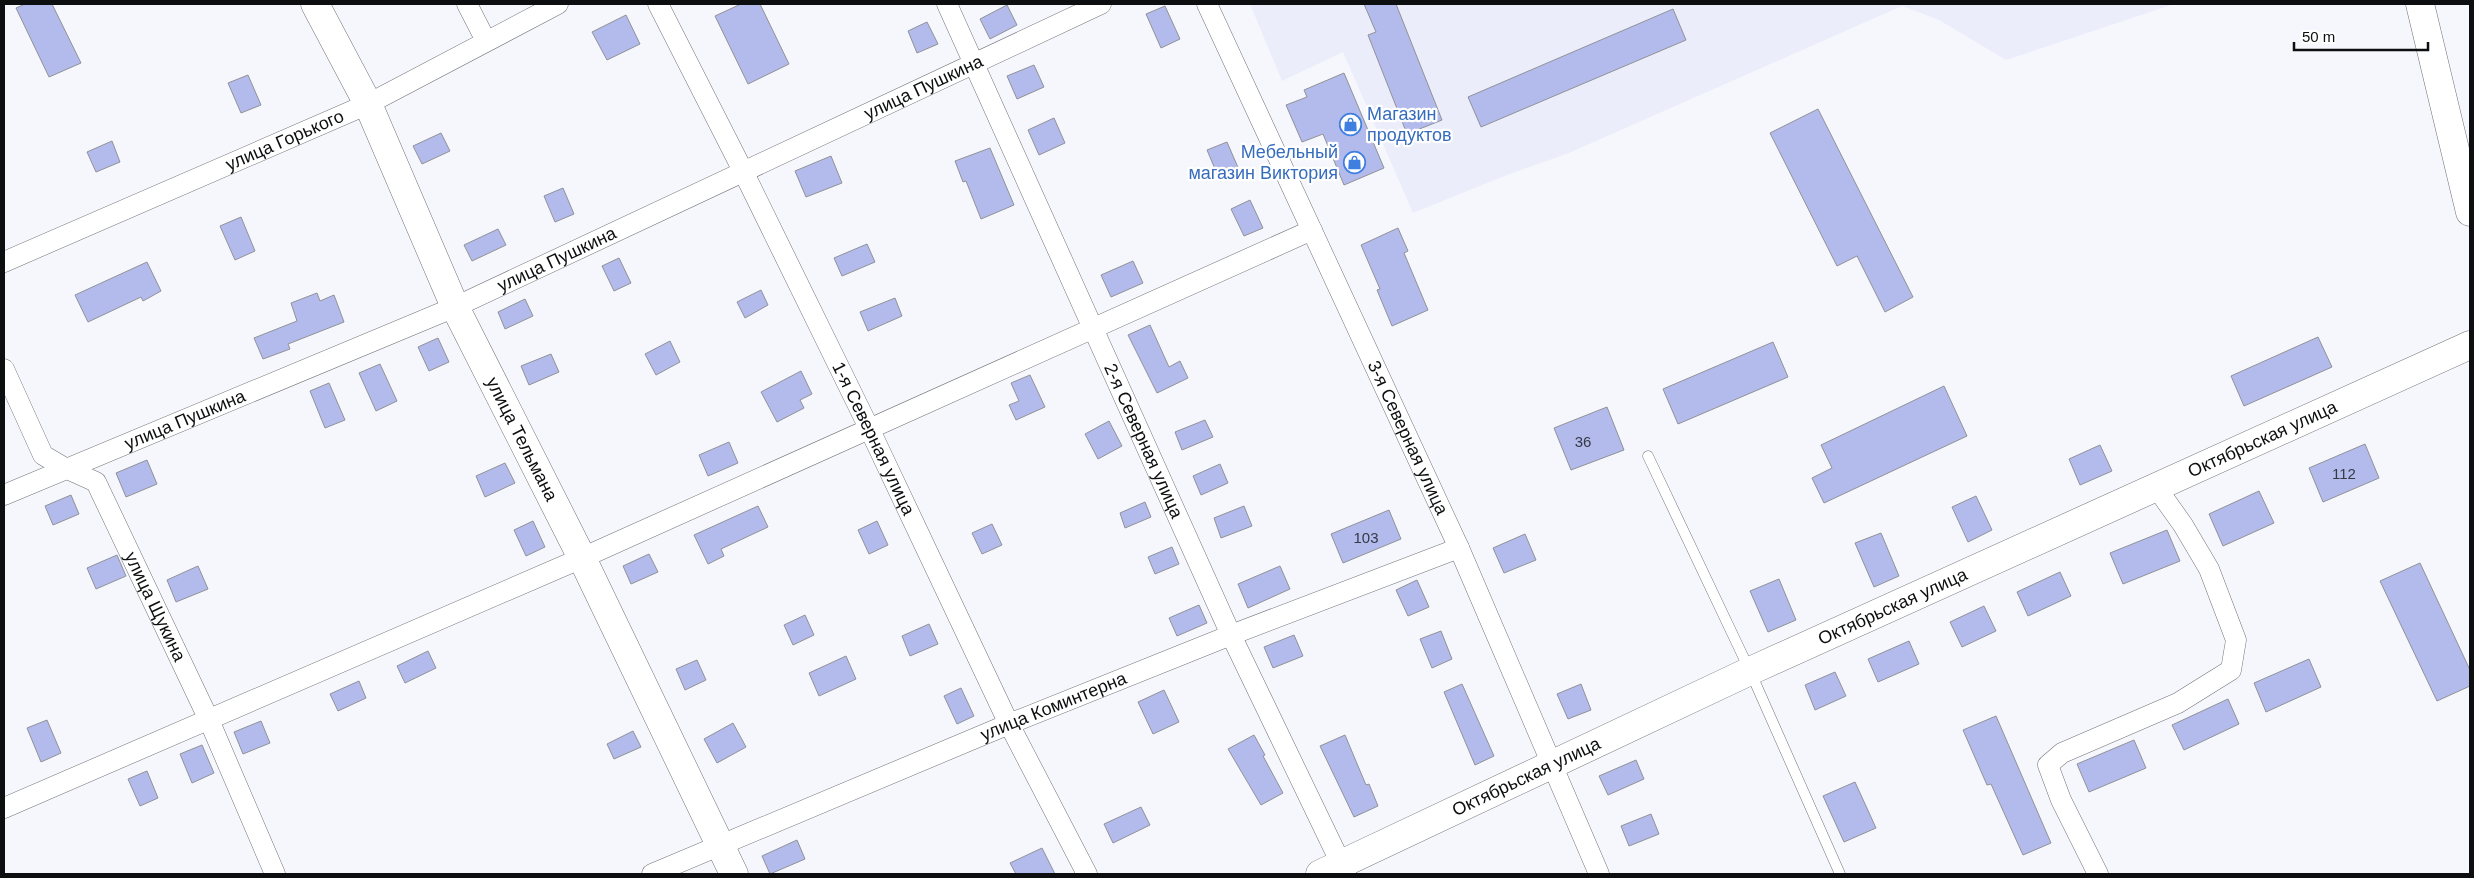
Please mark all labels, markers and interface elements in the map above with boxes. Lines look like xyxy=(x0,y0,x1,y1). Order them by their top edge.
scale bar xyxy=(2294,20,2428,52)
text: 50 m xyxy=(2302,28,2335,45)
street label: улица Пушкина xyxy=(861,50,987,124)
place label: Магазин продуктов xyxy=(1367,104,1452,145)
street label: улица Горького xyxy=(223,106,347,175)
shop icon: Магазин продуктов xyxy=(1339,112,1363,136)
place label: Мебельный магазин Виктория xyxy=(1188,142,1338,183)
shop icon: Мебельный магазин Виктория xyxy=(1342,150,1366,174)
street label: улица Пушкина xyxy=(494,222,620,296)
street label: 3-я Северная улица xyxy=(1364,358,1453,519)
street label: 1-я Северная улица xyxy=(828,359,919,519)
street label: 2-я Северная улица xyxy=(1100,360,1187,522)
street label: улица Тельмана xyxy=(482,374,562,505)
street label: улица Пушкина xyxy=(122,385,249,454)
street label: Октябрьская улица xyxy=(2185,396,2341,481)
house number: 36 xyxy=(1575,433,1591,450)
house number: 112 xyxy=(2332,465,2356,482)
house number: 103 xyxy=(1353,529,1379,546)
street label: улица Щукина xyxy=(121,549,190,665)
street label: Октябрьская улица xyxy=(1815,564,1971,649)
street label: улица Коминтерна xyxy=(977,668,1130,745)
street label: Октябрьская улица xyxy=(1449,733,1604,820)

